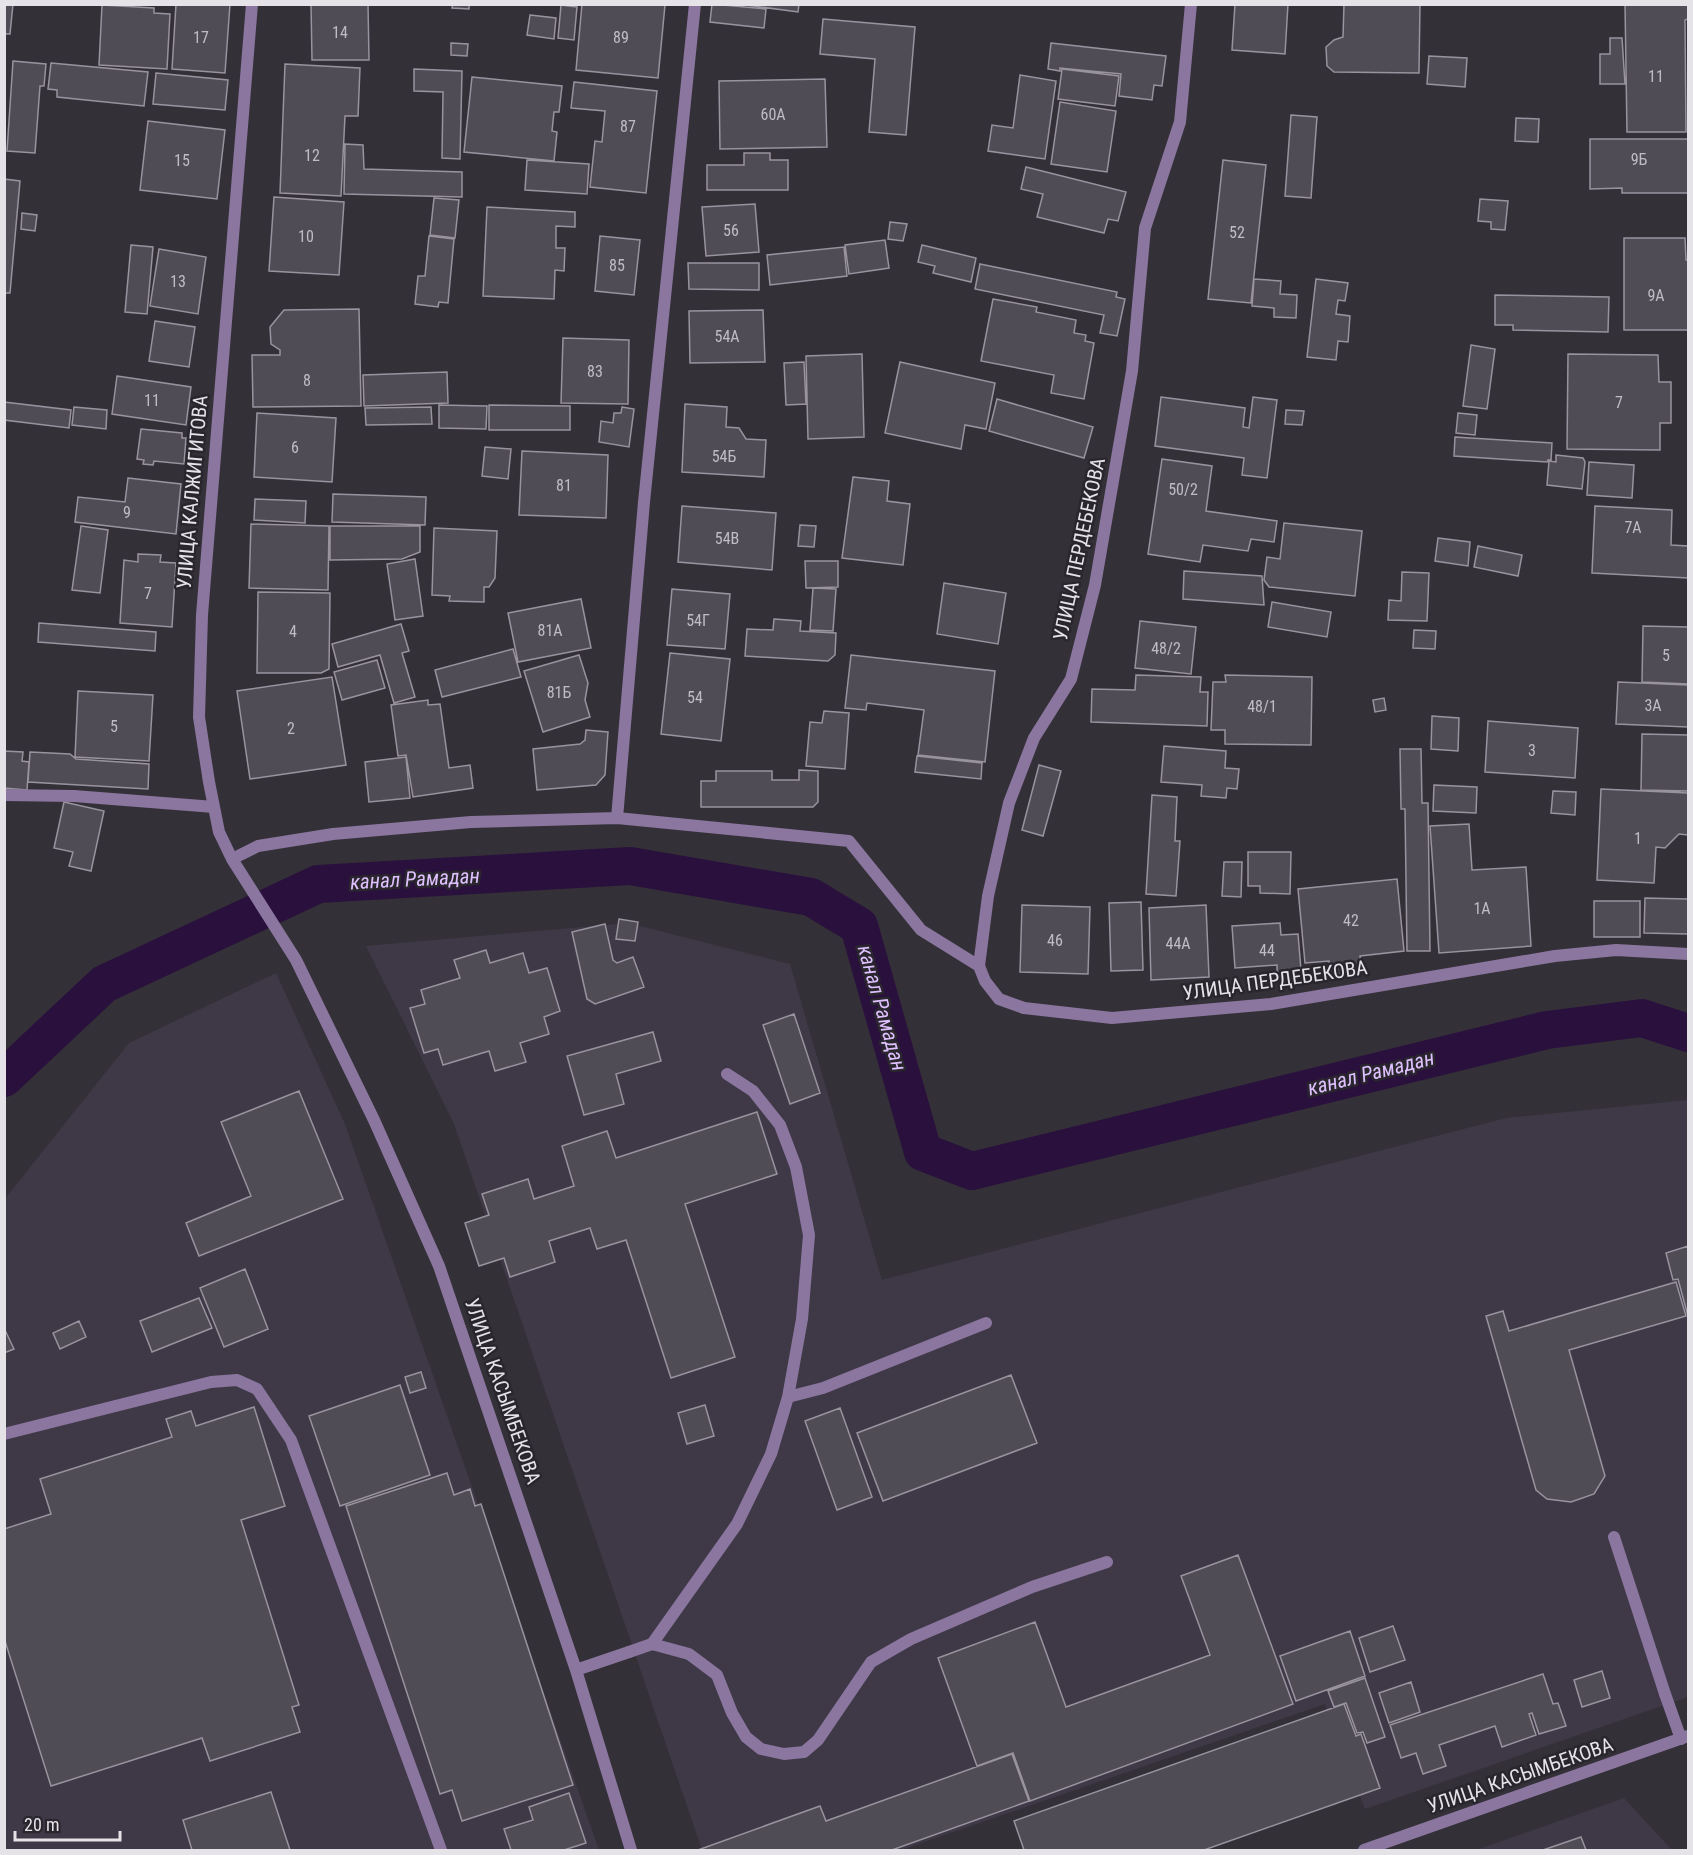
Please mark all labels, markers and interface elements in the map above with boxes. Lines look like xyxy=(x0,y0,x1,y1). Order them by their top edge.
house number: 14 xyxy=(332,23,348,42)
house number: 17 xyxy=(193,28,209,47)
house number: 89 xyxy=(613,28,629,47)
house number: 11 xyxy=(1648,67,1664,86)
house number: 60А xyxy=(760,105,786,124)
house number: 87 xyxy=(620,117,636,136)
house number: 12 xyxy=(304,146,320,165)
house number: 9Б xyxy=(1631,150,1648,169)
house number: 15 xyxy=(174,151,190,170)
house number: 56 xyxy=(723,221,739,240)
house number: 52 xyxy=(1229,223,1245,242)
house number: 10 xyxy=(298,227,314,246)
house number: 85 xyxy=(609,256,625,275)
house number: 13 xyxy=(170,272,186,291)
house number: 9А xyxy=(1647,286,1665,305)
house number: 54А xyxy=(714,327,740,346)
house number: 83 xyxy=(587,362,603,381)
house number: 8 xyxy=(303,371,311,390)
house number: 11 xyxy=(144,391,160,410)
house number: 7 xyxy=(1615,393,1623,412)
street label: УЛИЦА КАЛЖИГИТОВА xyxy=(172,394,212,590)
house number: 6 xyxy=(291,438,299,457)
house number: 54Б xyxy=(712,447,737,466)
street label: УЛИЦА ПЕРДЕБЕКОВА xyxy=(1048,455,1110,643)
house number: 81 xyxy=(556,476,572,495)
house number: 50/2 xyxy=(1168,480,1198,499)
house number: 9 xyxy=(123,503,131,522)
house number: 7А xyxy=(1624,518,1642,537)
house number: 54В xyxy=(715,529,739,548)
house number: 7 xyxy=(144,584,152,603)
house number: 54Г xyxy=(686,611,710,630)
house number: 81А xyxy=(537,621,563,640)
house number: 4 xyxy=(289,622,297,641)
house number: 48/2 xyxy=(1151,639,1181,658)
house number: 5 xyxy=(1662,646,1670,665)
house number: 81Б xyxy=(547,683,572,702)
house number: 54 xyxy=(687,688,703,707)
house number: 3А xyxy=(1644,696,1662,715)
house number: 48/1 xyxy=(1247,697,1277,716)
house number: 5 xyxy=(110,717,118,736)
house number: 2 xyxy=(287,719,295,738)
house number: 3 xyxy=(1528,741,1536,760)
house number: 1 xyxy=(1634,829,1642,848)
water label: канал Рамадан xyxy=(350,864,480,894)
house number: 1А xyxy=(1473,899,1491,918)
house number: 42 xyxy=(1343,911,1359,930)
house number: 46 xyxy=(1047,931,1063,950)
house number: 44А xyxy=(1165,934,1191,953)
house number: 44 xyxy=(1259,941,1275,960)
water label: канал Рамадан xyxy=(853,942,911,1074)
street label: УЛИЦА ПЕРДЕБЕКОВА xyxy=(1181,955,1369,1005)
water label: канал Рамадан xyxy=(1305,1046,1437,1100)
street label: УЛИЦА КАСЫМБЕКОВА xyxy=(460,1295,546,1487)
street label: УЛИЦА КАСЫМБЕКОВА xyxy=(1424,1732,1616,1818)
scale bar xyxy=(15,1804,120,1842)
text: 20 m xyxy=(24,1814,59,1835)

